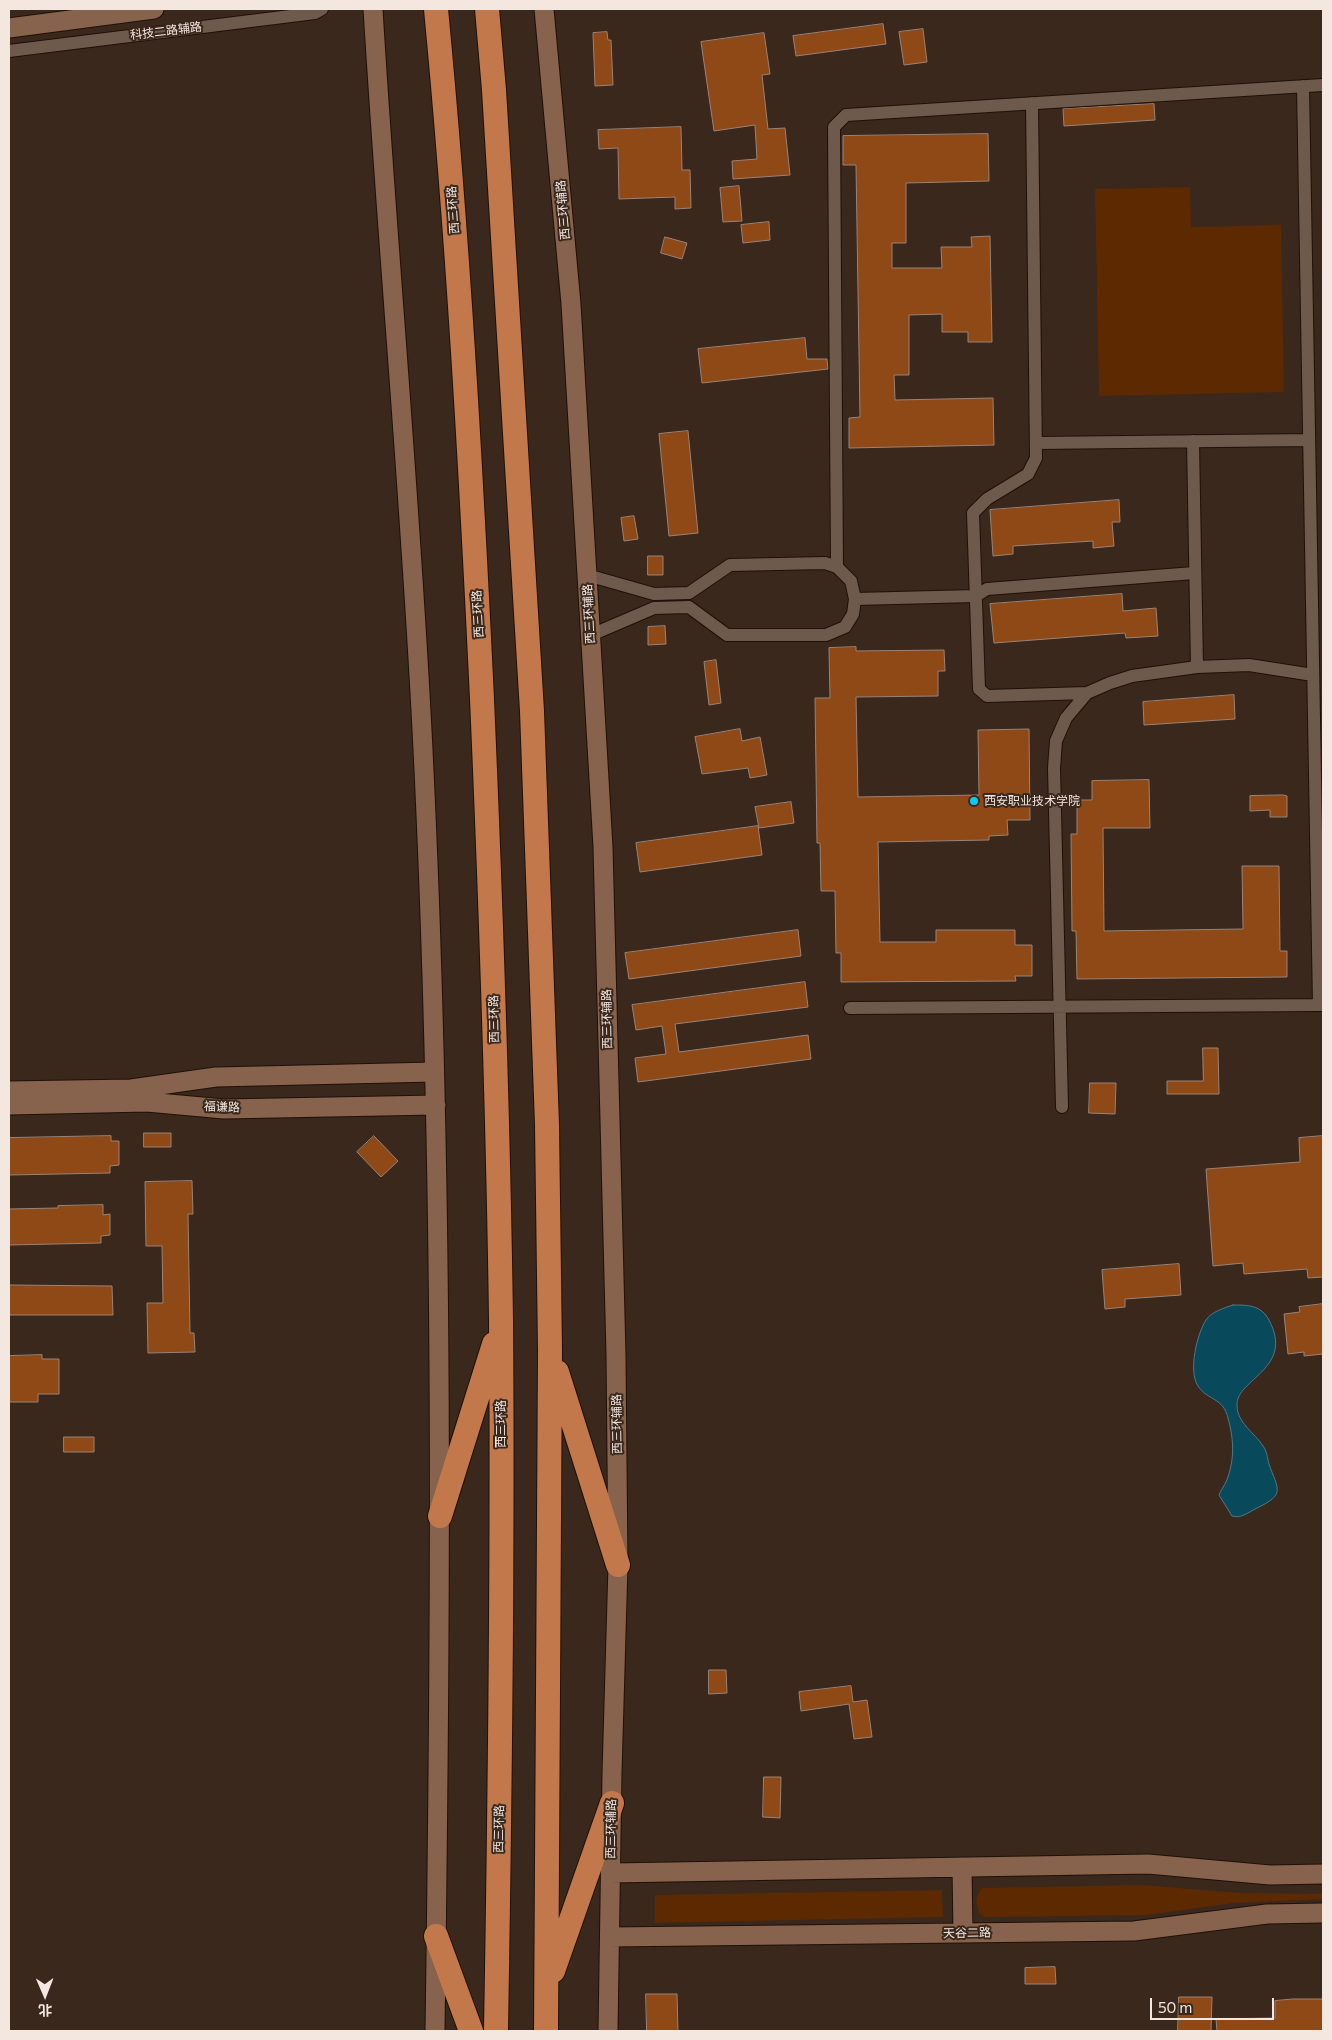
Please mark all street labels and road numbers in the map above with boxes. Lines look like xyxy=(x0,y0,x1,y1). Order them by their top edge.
street label: 科技二路辅路 xyxy=(129,19,203,43)
street label: 西三环辅路 xyxy=(553,179,573,241)
street label: 西三环路 xyxy=(444,186,462,234)
street label: 西三环辅路 xyxy=(580,584,598,644)
street label: 西三环路 xyxy=(470,590,486,638)
street label: 西三环辅路 xyxy=(599,989,615,1049)
street label: 西三环路 xyxy=(486,995,502,1043)
street label: 福谦路 xyxy=(204,1099,240,1115)
street label: 西三环辅路 xyxy=(609,1394,625,1454)
street label: 西三环路 xyxy=(494,1400,508,1448)
street label: 西三环辅路 xyxy=(603,1799,619,1859)
street label: 西三环路 xyxy=(491,1805,507,1853)
street label: 天谷二路 xyxy=(943,1925,991,1941)

